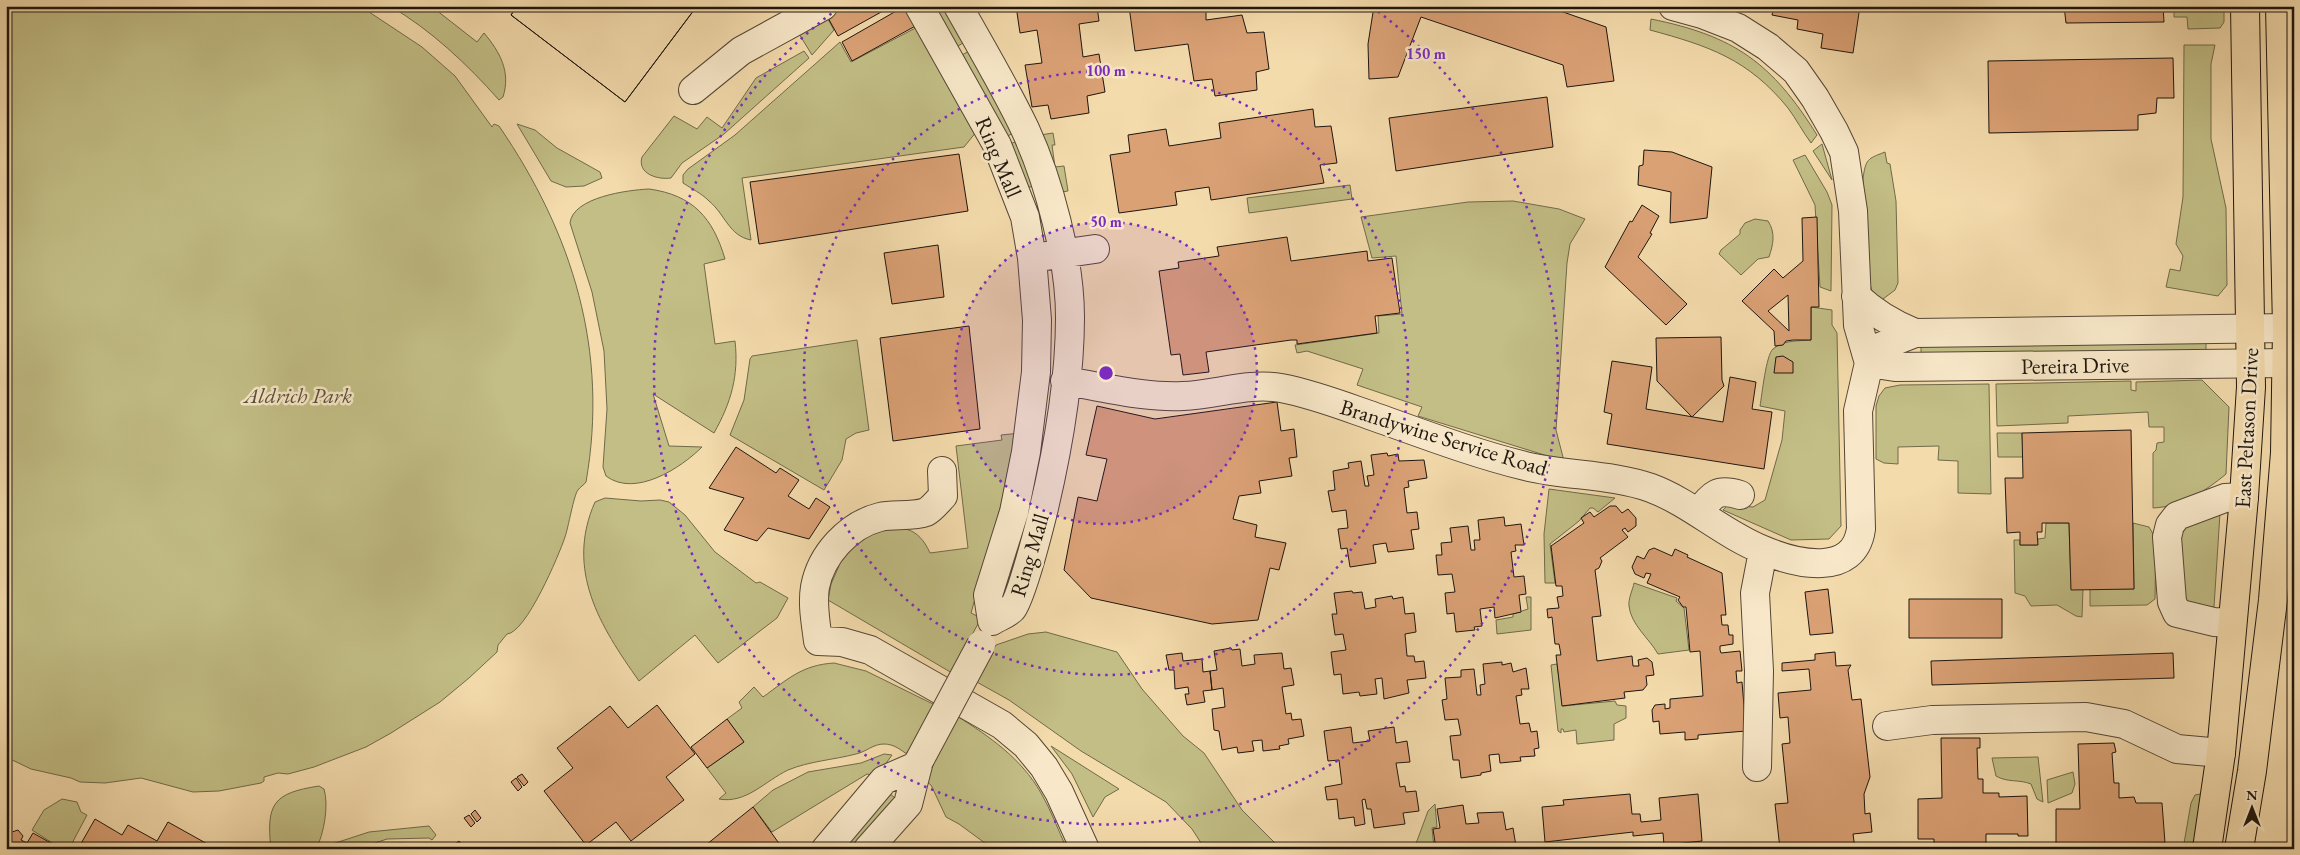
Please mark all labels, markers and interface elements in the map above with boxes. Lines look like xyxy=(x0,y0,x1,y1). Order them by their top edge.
text: 150 m xyxy=(1406,44,1446,63)
text: 100 m xyxy=(1086,61,1126,80)
street label: Ring Mall xyxy=(969,112,1029,202)
text: 50 m xyxy=(1090,212,1122,231)
street label: East Peltason Drive xyxy=(2228,347,2265,509)
street label: Pereira Drive xyxy=(2021,350,2130,381)
centre of rings xyxy=(1097,364,1115,382)
park label: Aldrich Park xyxy=(242,381,352,410)
street label: Brandywine Service Road xyxy=(1337,392,1552,483)
street label: Ring Mall xyxy=(1003,510,1056,600)
north arrow xyxy=(2228,782,2278,832)
text: N xyxy=(2246,786,2258,804)

